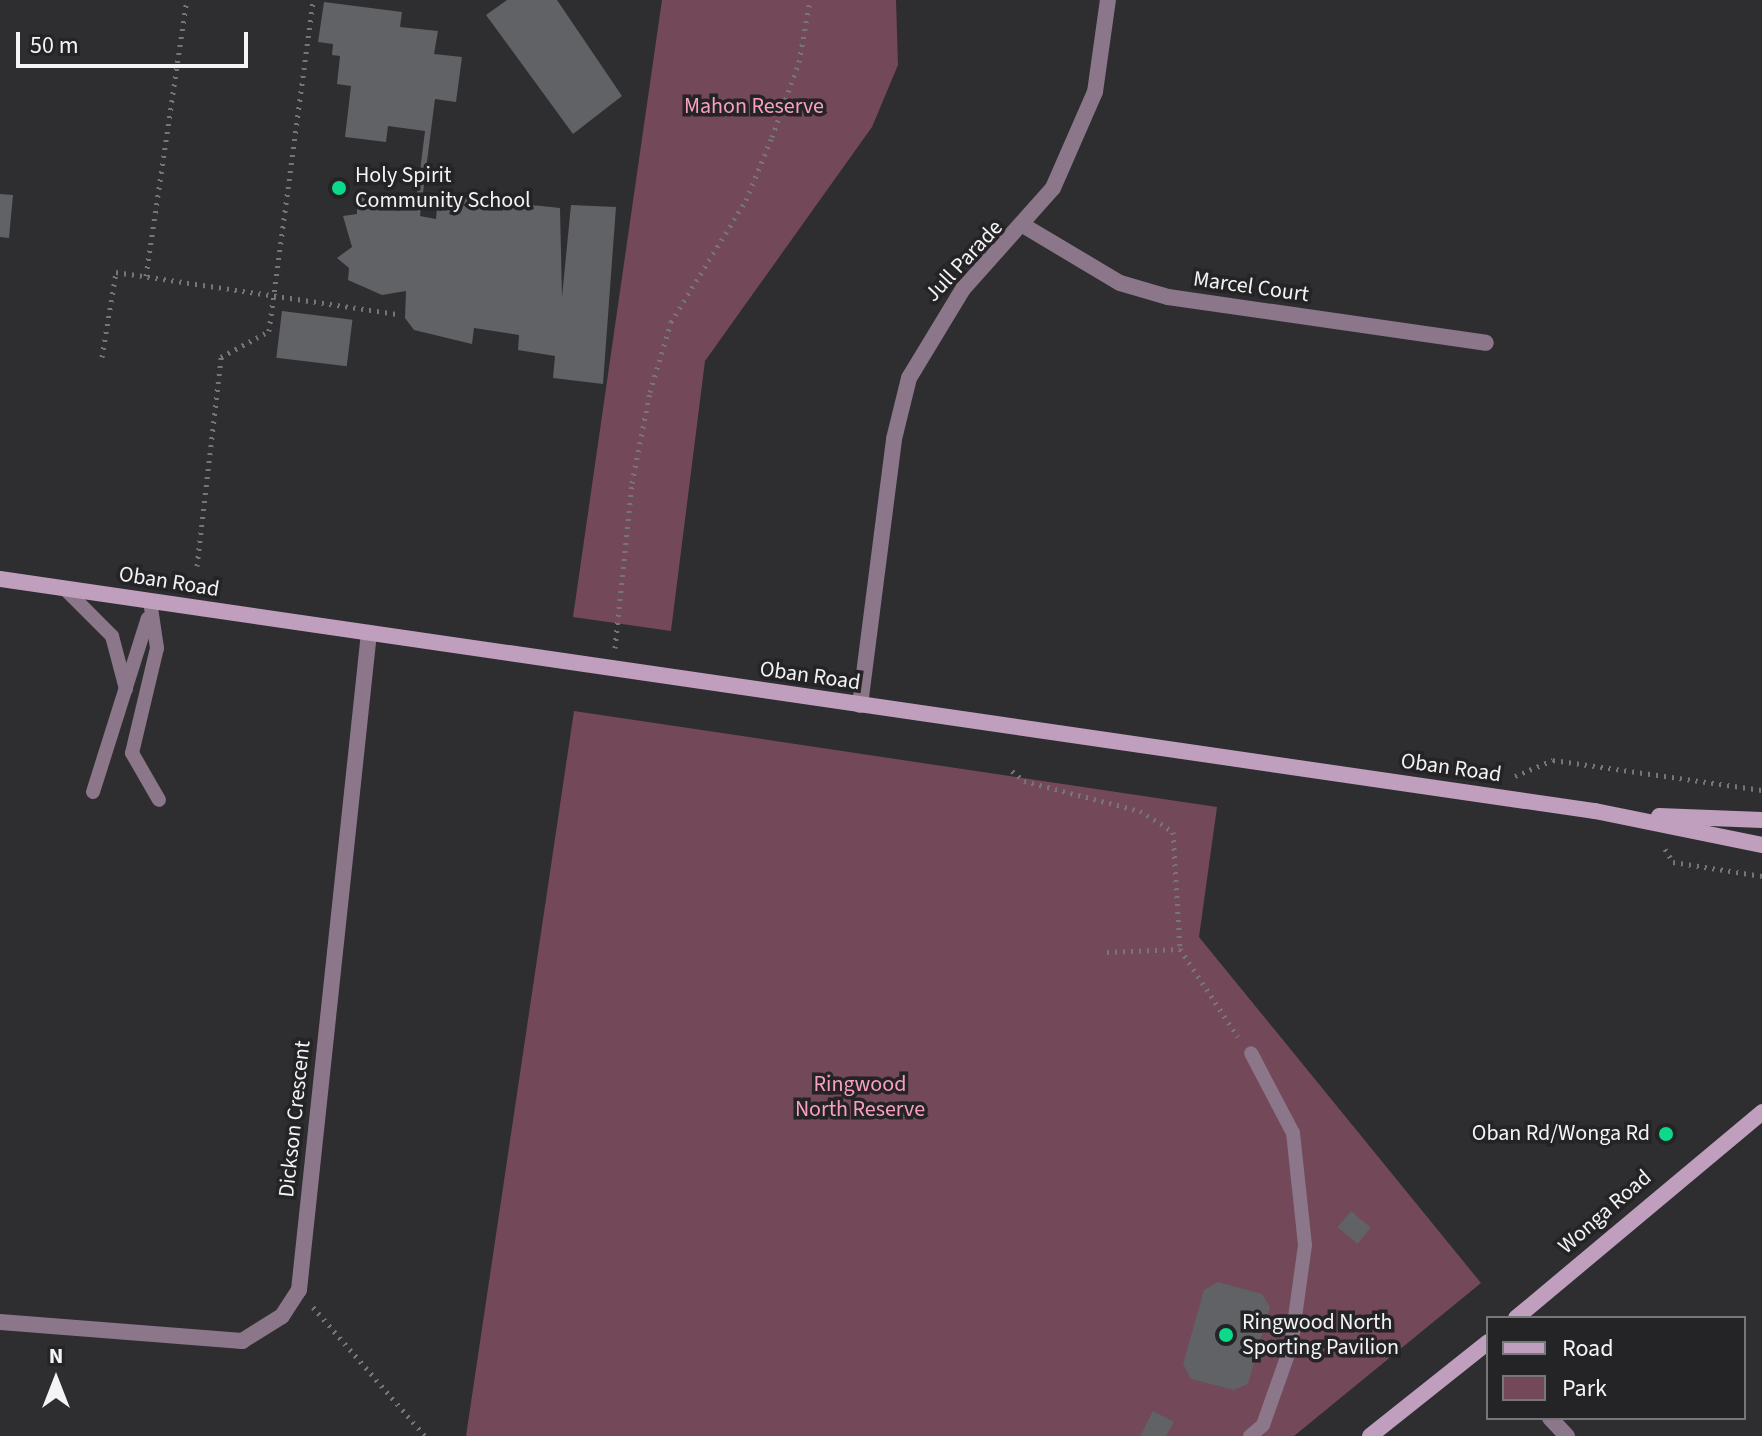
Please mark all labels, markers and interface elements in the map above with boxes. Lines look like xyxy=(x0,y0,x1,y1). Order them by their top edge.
scale bar xyxy=(20,16,252,66)
text: 50 m xyxy=(30,28,79,63)
park label: Mahon Reserve xyxy=(684,94,824,120)
place label: Holy Spirit Community School xyxy=(355,162,531,214)
marker: Holy Spirit Community School xyxy=(330,179,348,197)
street label: Jull Parade xyxy=(920,215,1008,307)
street label: Marcel Court xyxy=(1191,266,1311,308)
street label: Oban Road xyxy=(117,561,221,603)
street label: Oban Road xyxy=(758,656,862,696)
street label: Oban Road xyxy=(1399,748,1503,788)
street label: Dickson Crescent xyxy=(274,1039,316,1199)
park label: Ringwood North Reserve xyxy=(795,1071,925,1122)
place label: Oban Rd/Wonga Rd xyxy=(1472,1121,1650,1147)
marker: Oban Rd/Wonga Rd xyxy=(1657,1125,1675,1143)
street label: Wonga Road xyxy=(1553,1164,1657,1260)
place label: Ringwood North Sporting Pavilion xyxy=(1242,1309,1399,1360)
legend xyxy=(1486,1316,1746,1420)
marker: Ringwood North Sporting Pavilion xyxy=(1217,1326,1235,1344)
text: Road xyxy=(1562,1331,1614,1366)
north arrow xyxy=(16,1340,96,1420)
text: N xyxy=(49,1340,63,1372)
text: Park xyxy=(1562,1371,1607,1406)

